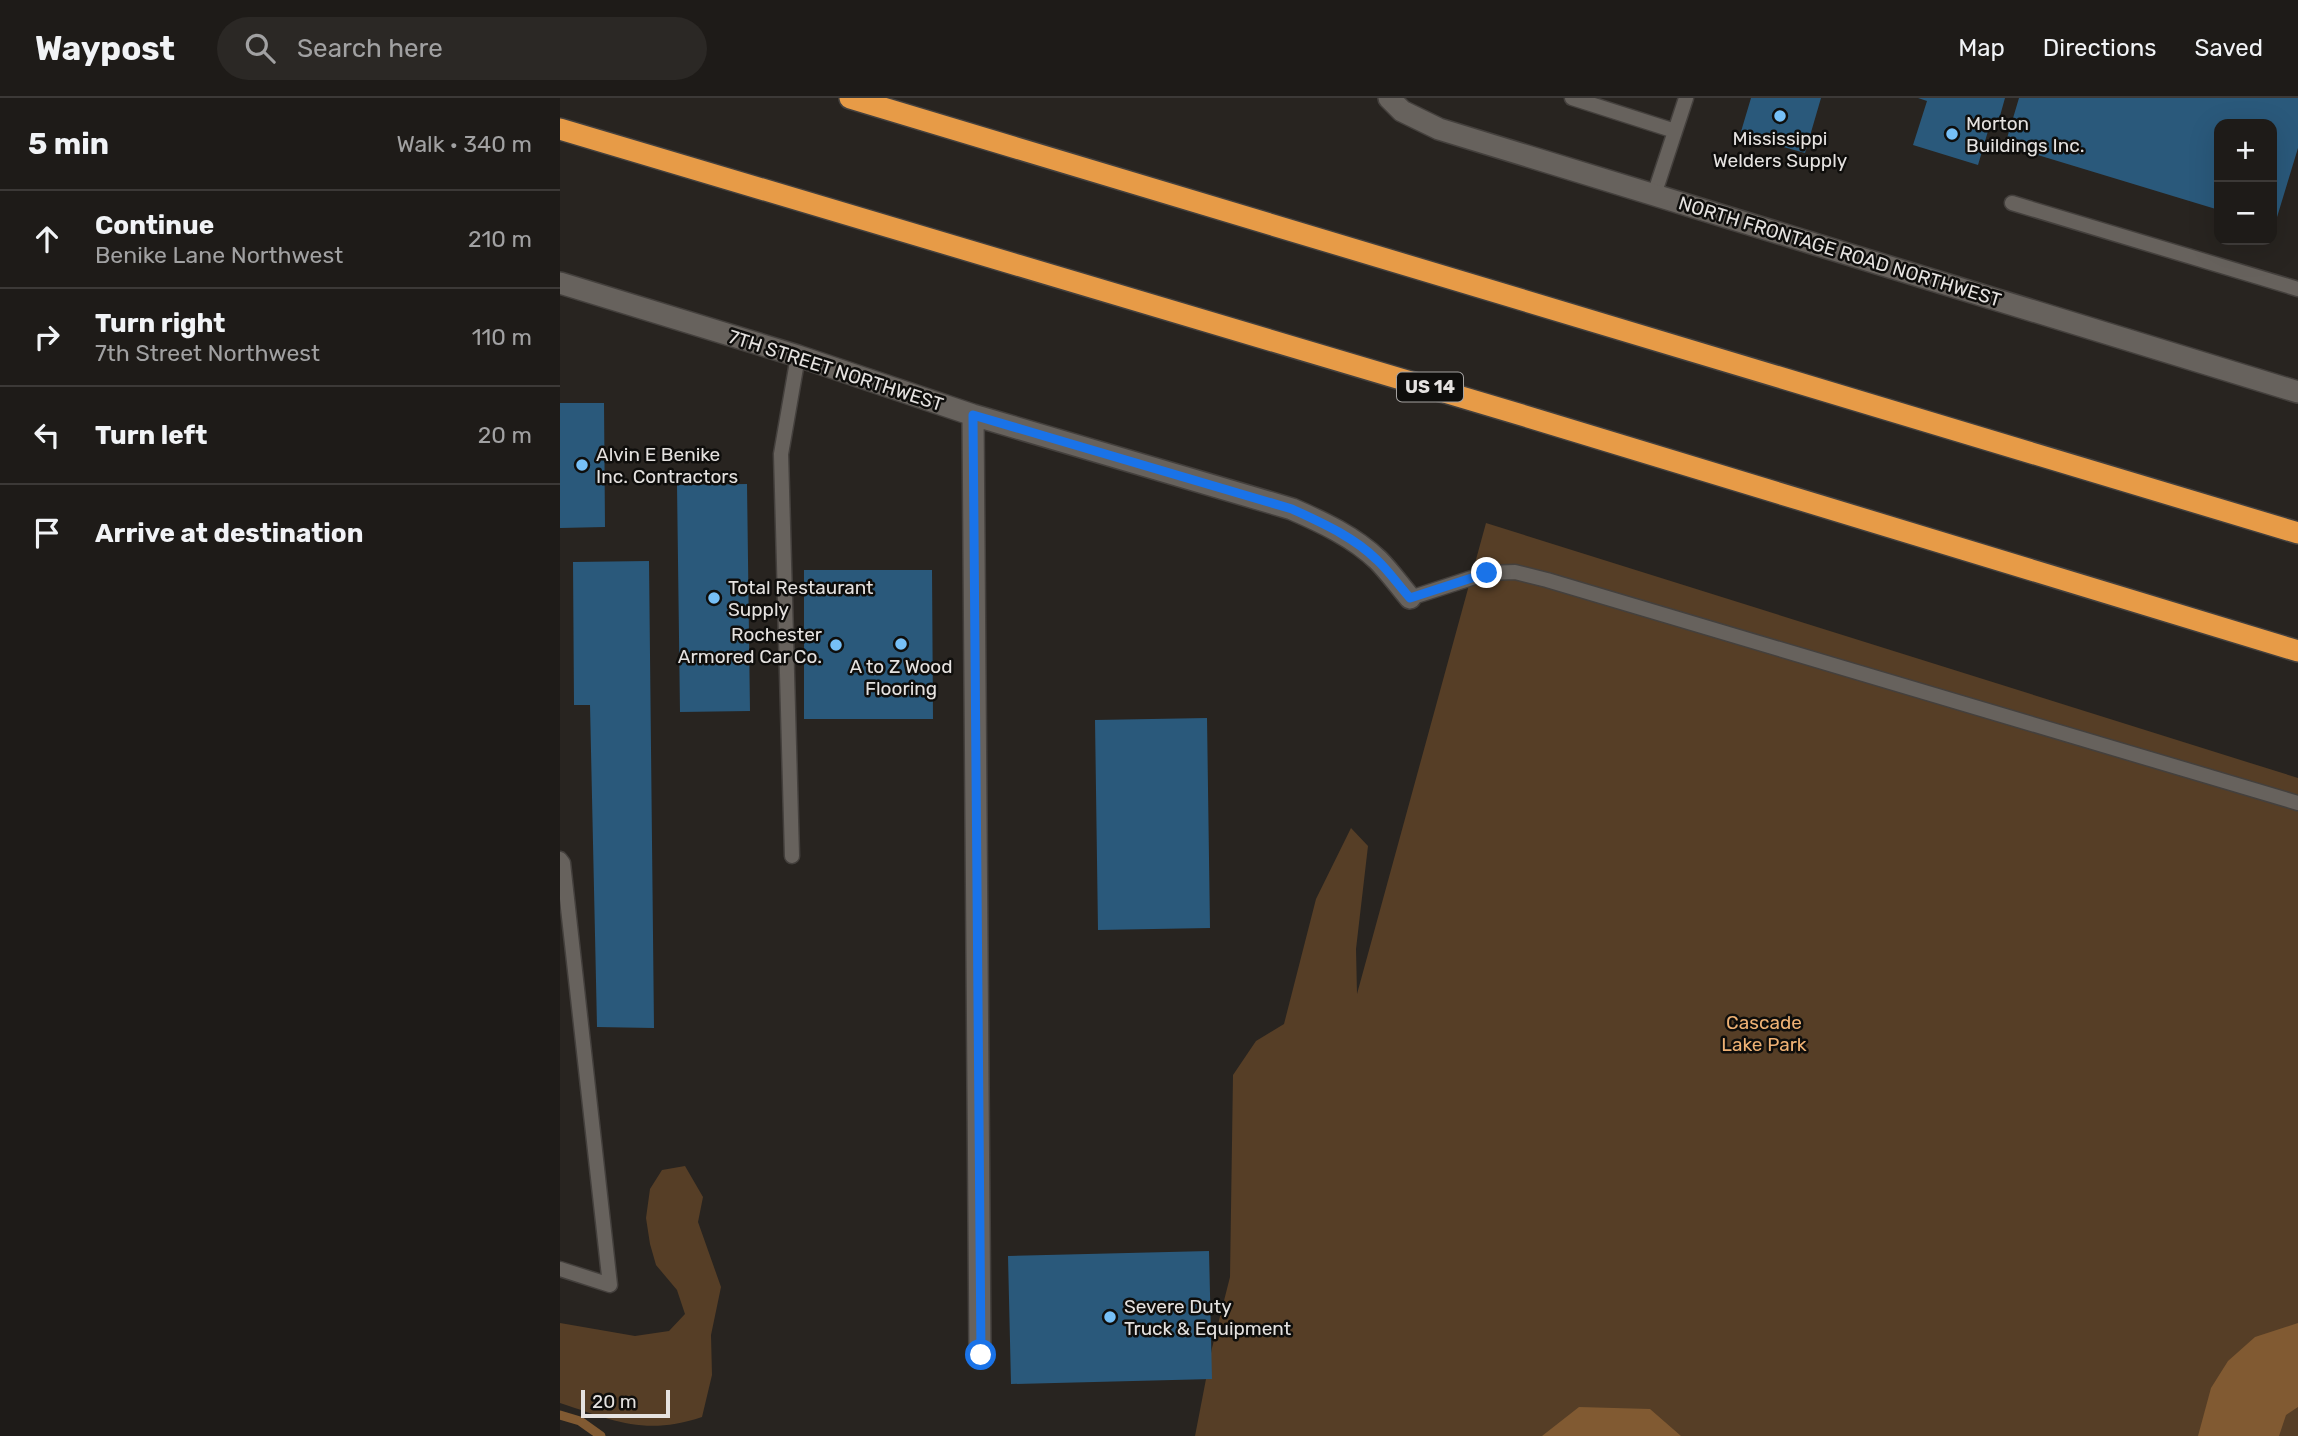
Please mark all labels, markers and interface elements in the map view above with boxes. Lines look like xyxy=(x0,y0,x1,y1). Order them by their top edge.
search box xyxy=(217,17,707,80)
text: Waypost xyxy=(35,29,175,68)
icon: search xyxy=(241,29,279,67)
text: Search here xyxy=(297,33,443,64)
text: Map xyxy=(1958,34,2005,62)
text: Directions xyxy=(2043,34,2156,62)
text: Saved xyxy=(2194,34,2263,62)
marker: Mississippi Welders Supply xyxy=(1772,108,1788,124)
place label: Morton Buildings Inc. xyxy=(1966,112,2084,157)
map controls xyxy=(2214,119,2277,245)
button: + xyxy=(2214,119,2277,182)
text: 5 min xyxy=(28,126,109,162)
marker: Morton Buildings Inc. xyxy=(1944,126,1960,142)
place label: Mississippi Welders Supply xyxy=(1713,127,1847,172)
text: Walk · 340 m xyxy=(397,130,532,158)
button: − xyxy=(2214,182,2277,245)
street label: NORTH FRONTAGE ROAD NORTHWEST xyxy=(1676,191,2004,312)
text: Continue xyxy=(95,210,214,241)
icon: ahead xyxy=(28,220,66,258)
text: 210 m xyxy=(468,225,532,253)
text: Benike Lane Northwest xyxy=(95,241,343,269)
text: Turn right xyxy=(95,308,225,339)
icon: right xyxy=(28,318,66,356)
text: 110 m xyxy=(472,323,532,351)
street label: 7TH STREET NORTHWEST xyxy=(725,325,946,416)
text: 7th Street Northwest xyxy=(95,339,320,367)
road number: US 14 xyxy=(1397,372,1463,402)
icon: left xyxy=(28,416,66,454)
text: Turn left xyxy=(95,420,207,451)
text: 20 m xyxy=(478,421,532,449)
place label: Alvin E Benike Inc. Contractors xyxy=(596,443,738,488)
marker: Alvin E Benike Inc. Contractors xyxy=(574,457,590,473)
icon: arrive xyxy=(28,514,66,552)
text: Arrive at destination xyxy=(95,518,363,549)
route end xyxy=(1471,557,1502,588)
place label: Total Restaurant Supply xyxy=(728,576,874,621)
marker: Total Restaurant Supply xyxy=(706,590,722,606)
place label: Rochester Armored Car Co. xyxy=(678,623,823,668)
marker: A to Z Wood Flooring xyxy=(893,636,909,652)
marker: Rochester Armored Car Co. xyxy=(828,637,844,653)
place label: A to Z Wood Flooring xyxy=(849,655,953,700)
park label: Cascade Lake Park xyxy=(1721,1011,1807,1056)
place label: Severe Duty Truck & Equipment xyxy=(1124,1295,1292,1340)
marker: Severe Duty Truck & Equipment xyxy=(1102,1309,1118,1325)
route start xyxy=(965,1339,996,1370)
scale bar xyxy=(581,1387,670,1419)
text: 20 m xyxy=(592,1390,637,1413)

